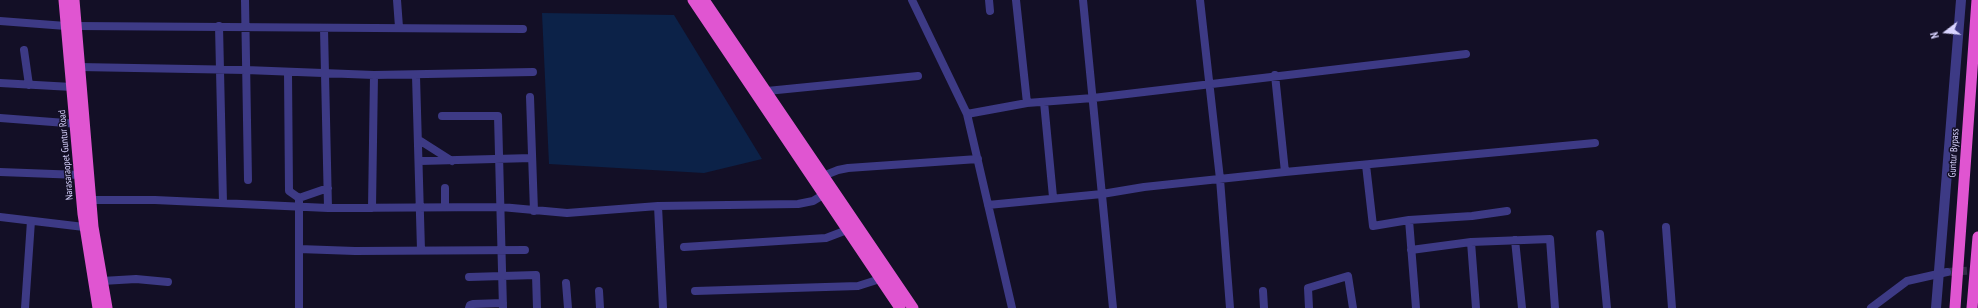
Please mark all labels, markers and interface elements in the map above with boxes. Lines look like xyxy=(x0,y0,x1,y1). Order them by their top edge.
north arrow xyxy=(1926,12,1966,52)
text: N xyxy=(1927,31,1942,40)
street label: Narasaraopet Guntur Road xyxy=(56,109,76,201)
street label: Guntur Bypass xyxy=(1946,128,1962,178)

